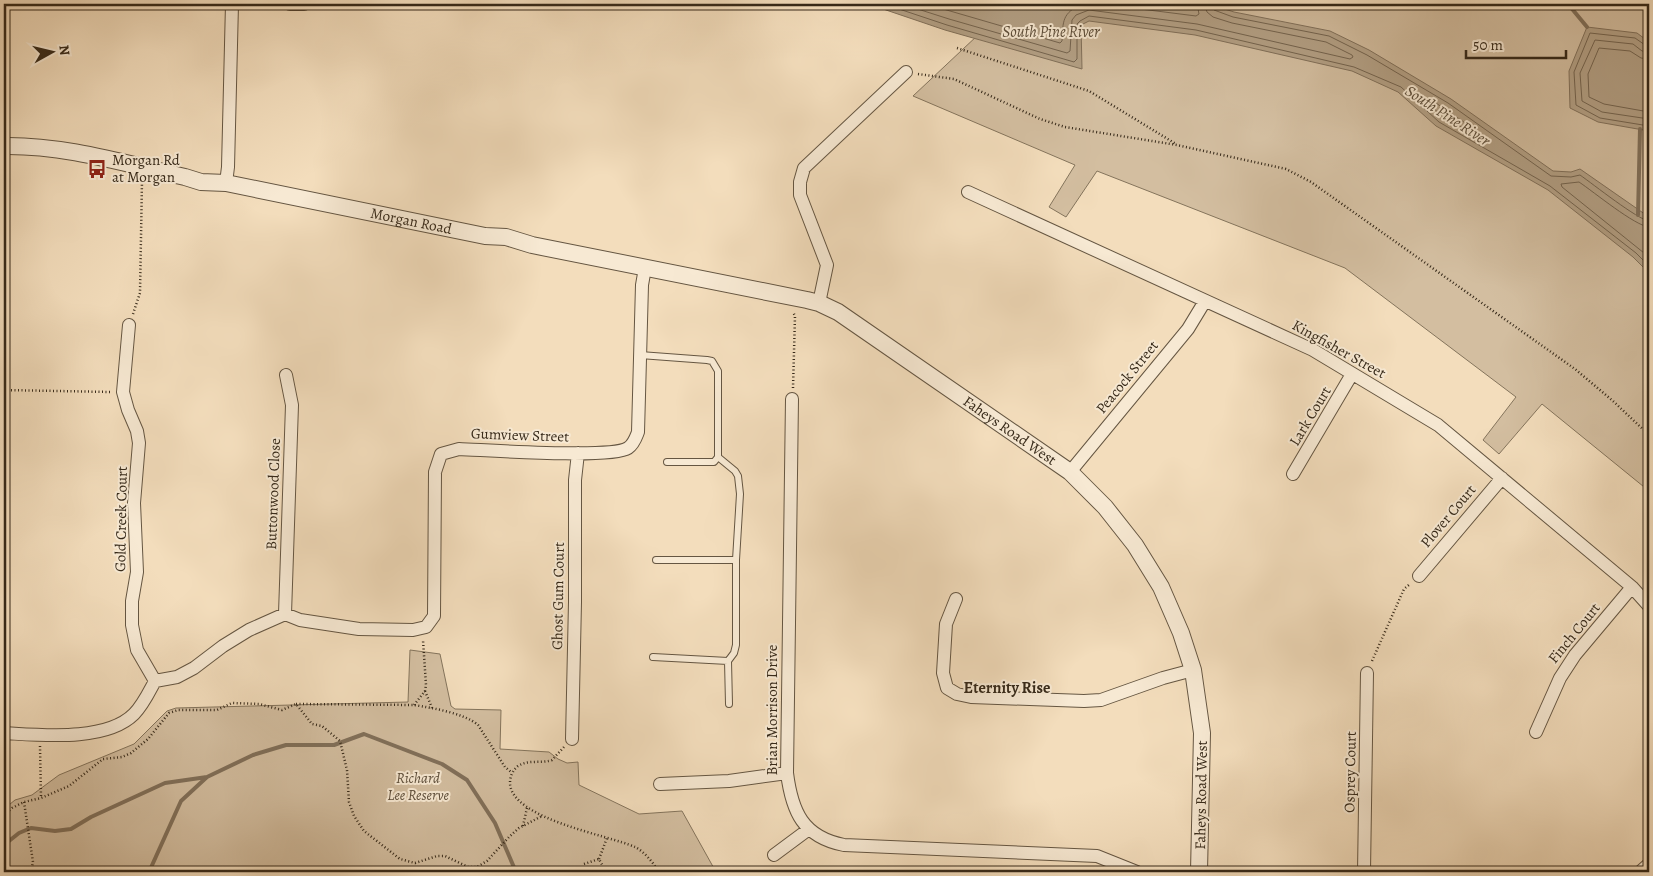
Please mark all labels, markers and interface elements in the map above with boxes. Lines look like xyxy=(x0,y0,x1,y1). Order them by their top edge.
water label: South Pine River xyxy=(1002,21,1100,43)
north arrow xyxy=(28,28,78,78)
scale bar xyxy=(1466,28,1566,60)
text: 50 m xyxy=(1473,35,1503,55)
text: N xyxy=(54,44,74,57)
water label: South Pine River xyxy=(1401,80,1495,152)
place label: Morgan Rd at Morgan xyxy=(112,150,181,187)
bus stop icon: Morgan Rd at Morgan xyxy=(86,158,108,180)
street label: Morgan Road xyxy=(369,203,455,239)
street label: Kingfisher Street xyxy=(1288,315,1390,383)
street label: Peacock Street xyxy=(1091,336,1163,418)
street label: Lark Court xyxy=(1284,382,1336,449)
street label: Faheys Road West xyxy=(959,391,1060,470)
street label: Gumview Street xyxy=(471,423,569,447)
street label: Buttonwood Close xyxy=(261,437,285,550)
street label: Gold Creek Court xyxy=(110,466,132,572)
street label: Plover Court xyxy=(1416,480,1480,552)
street label: Ghost Gum Court xyxy=(547,542,569,650)
street label: Finch Court xyxy=(1543,598,1605,667)
street label: Brian Morrison Drive xyxy=(762,644,782,775)
district label: Eternity Rise xyxy=(964,677,1050,699)
street label: Osprey Court xyxy=(1339,731,1361,813)
street label: Faheys Road West xyxy=(1190,740,1212,850)
park label: Richard Lee Reserve xyxy=(387,768,449,805)

